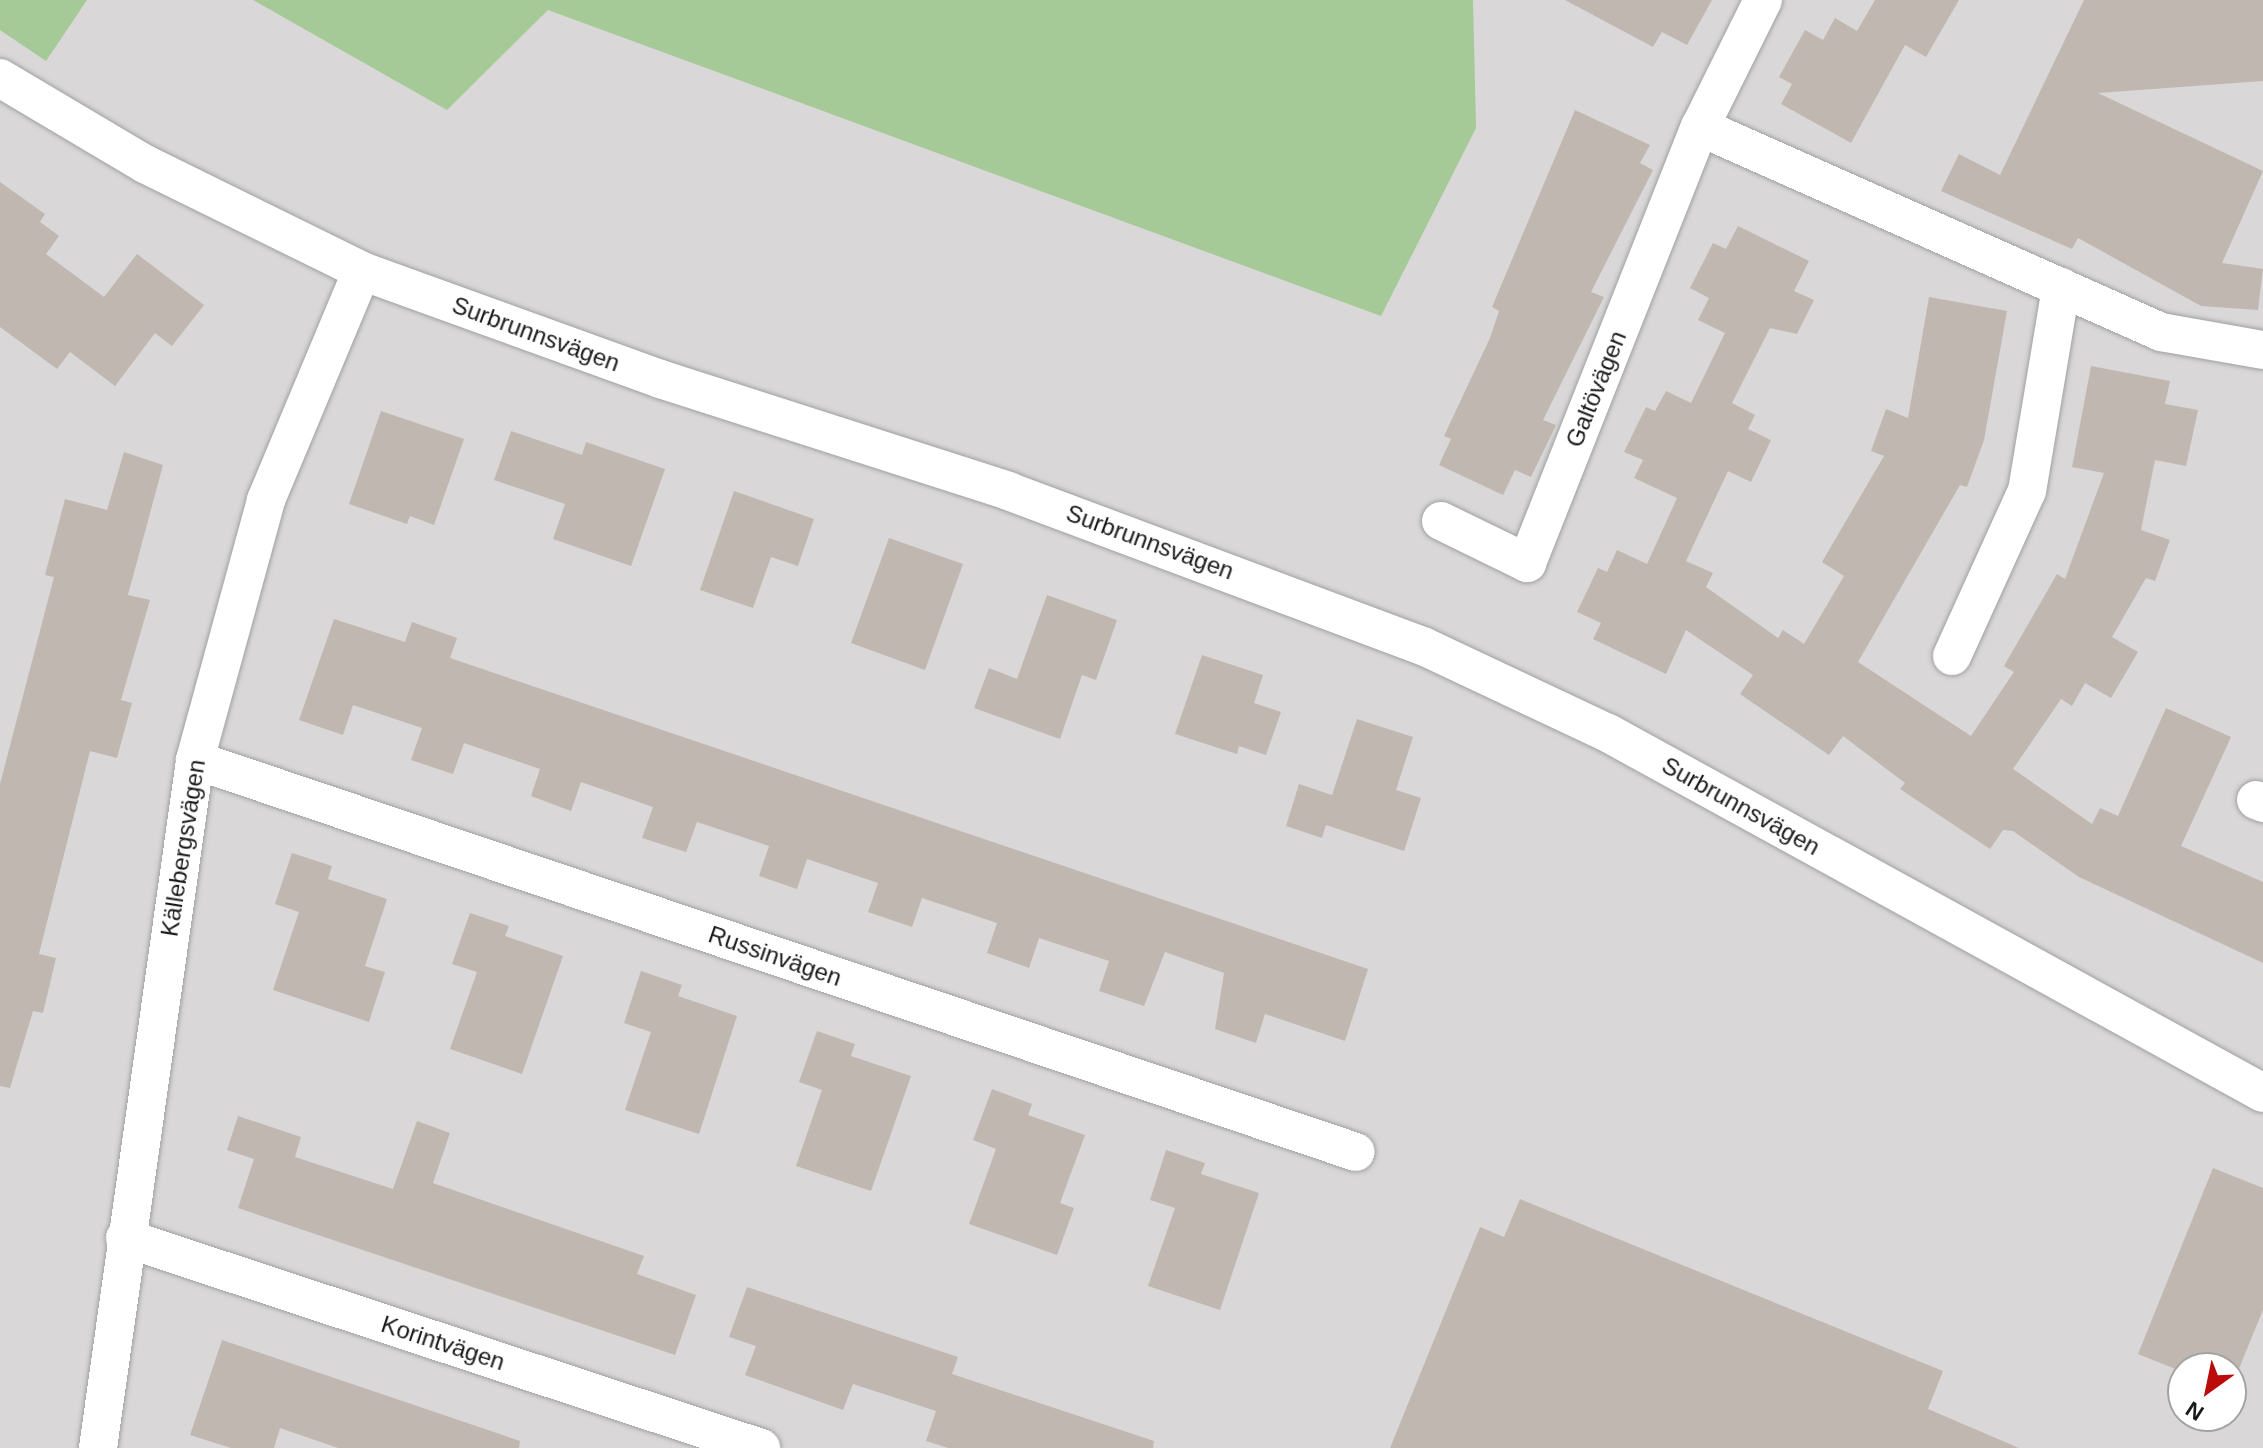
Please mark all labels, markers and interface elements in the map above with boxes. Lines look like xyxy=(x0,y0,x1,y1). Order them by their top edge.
street label: Surbrunnsvägen xyxy=(448,290,624,378)
street label: Galtövägen xyxy=(1560,327,1632,451)
street label: Surbrunnsvägen xyxy=(1062,498,1238,586)
street label: Surbrunnsvägen xyxy=(1657,751,1825,861)
street label: Källebergsvägen xyxy=(155,757,211,939)
street label: Russinvägen xyxy=(705,920,845,992)
street label: Korintvägen xyxy=(378,1310,508,1376)
north arrow xyxy=(2167,1352,2247,1432)
text: N xyxy=(2181,1396,2208,1426)

